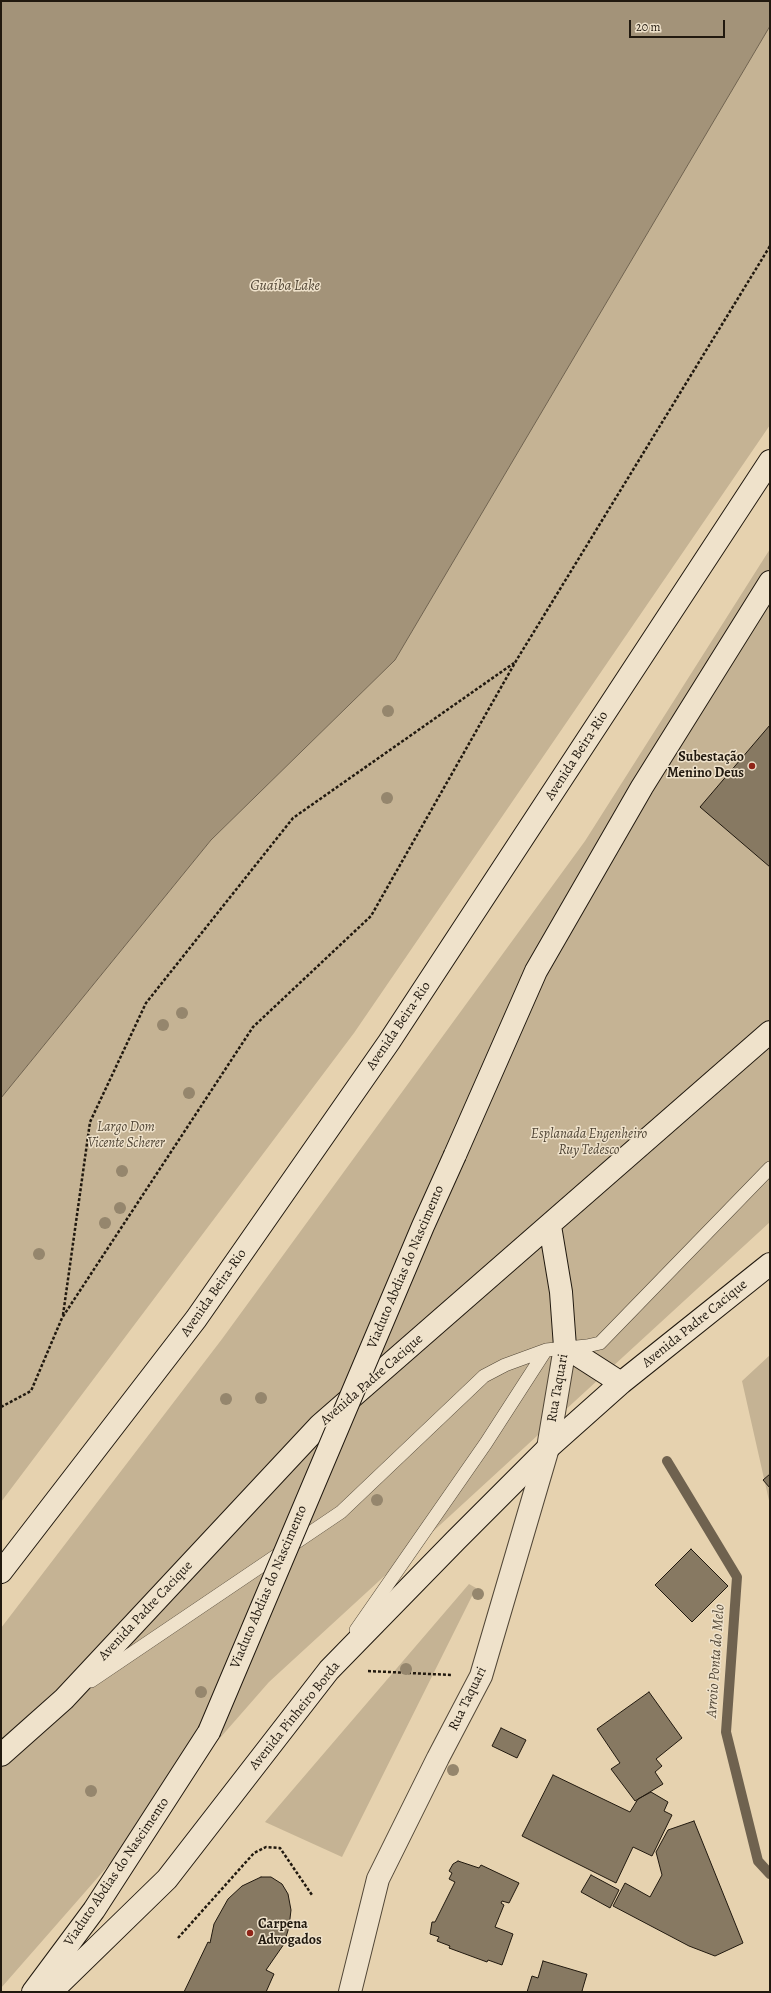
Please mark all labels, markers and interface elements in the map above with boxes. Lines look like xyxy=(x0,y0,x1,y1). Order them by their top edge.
scale bar xyxy=(631,12,727,38)
text: 20 m xyxy=(636,19,660,35)
water label: Guaíba Lake xyxy=(250,277,320,295)
street label: Avenida Beira-Rio xyxy=(542,708,612,804)
place label: Subestação Menino Deus xyxy=(667,750,744,782)
marker: Subestação Menino Deus xyxy=(747,761,757,771)
street label: Avenida Beira-Rio xyxy=(363,979,435,1073)
park label: Largo Dom Vicente Scherer xyxy=(87,1120,165,1152)
park label: Esplanada Engenheiro Ruy Tedesco xyxy=(531,1127,647,1160)
street label: Viaduto Abdias do Nascimento xyxy=(364,1183,448,1351)
street label: Avenida Beira-Rio xyxy=(178,1246,250,1340)
street label: Avenida Padre Cacique xyxy=(639,1276,751,1372)
street label: Avenida Padre Cacique xyxy=(317,1331,427,1429)
street label: Rua Taquari xyxy=(544,1353,572,1423)
street label: Viaduto Abdias do Nascimento xyxy=(227,1503,311,1671)
street label: Avenida Padre Cacique xyxy=(95,1558,197,1664)
water label: Arroio Ponta do Melo xyxy=(703,1604,729,1718)
street label: Avenida Pinheiro Borda xyxy=(246,1658,344,1774)
street label: Rua Taquari xyxy=(445,1664,491,1734)
street label: Viaduto Abdias do Nascimento xyxy=(61,1795,173,1949)
place label: Carpena Advogados xyxy=(258,1917,322,1950)
marker: Carpena Advogados xyxy=(245,1928,255,1938)

